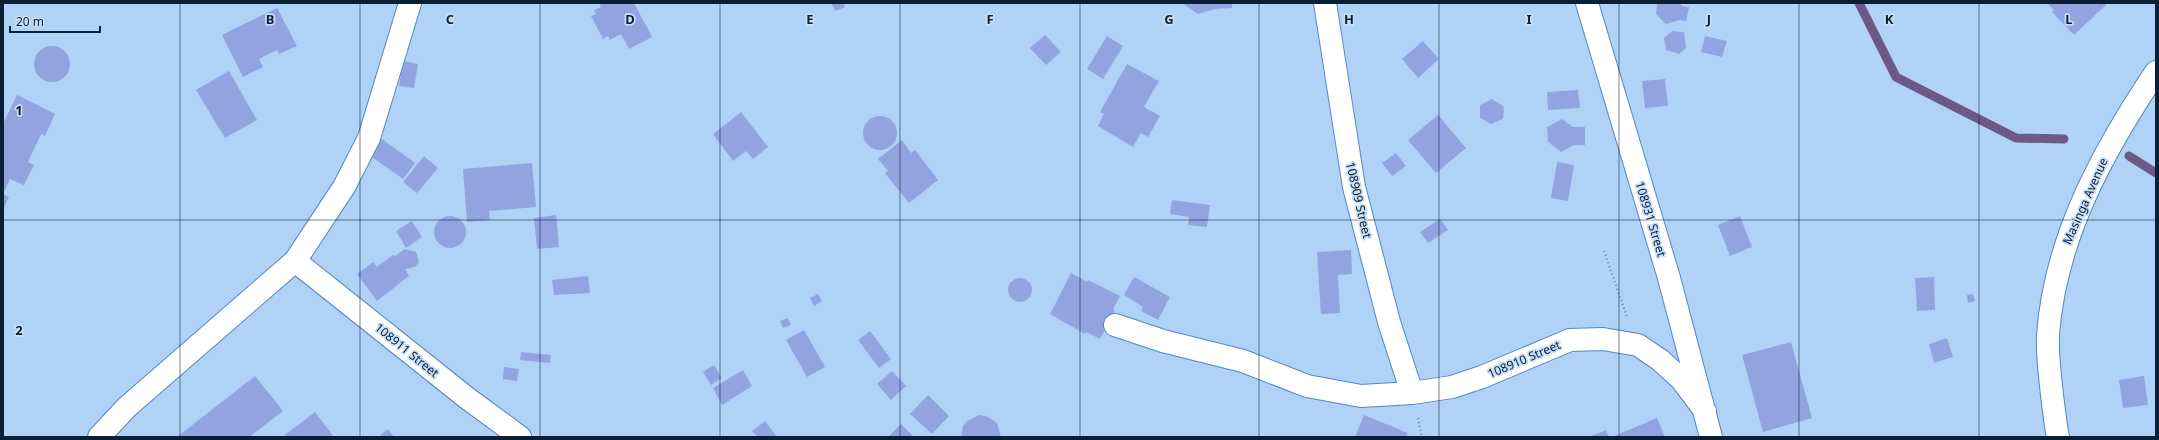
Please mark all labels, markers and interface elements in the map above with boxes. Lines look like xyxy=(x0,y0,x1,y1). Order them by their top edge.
scale bar xyxy=(10,8,100,34)
text: B xyxy=(266,10,274,28)
text: C xyxy=(446,10,454,28)
text: D xyxy=(625,10,635,28)
text: E xyxy=(806,10,814,28)
text: F xyxy=(986,10,994,28)
text: G xyxy=(1164,10,1174,28)
text: H xyxy=(1344,10,1354,28)
text: I xyxy=(1526,10,1532,28)
text: J xyxy=(1706,10,1711,28)
text: K xyxy=(1885,10,1894,28)
text: L xyxy=(2065,10,2073,28)
text: 20 m xyxy=(16,13,44,30)
text: 1 xyxy=(15,101,23,119)
street label: Masinga Avenue xyxy=(2058,155,2112,247)
street label: 108909 Street xyxy=(1342,160,1376,240)
street label: 108931 Street xyxy=(1631,179,1671,259)
street label: 108911 Street xyxy=(371,319,443,382)
text: 2 xyxy=(15,321,23,339)
street label: 108910 Street xyxy=(1485,336,1564,382)

